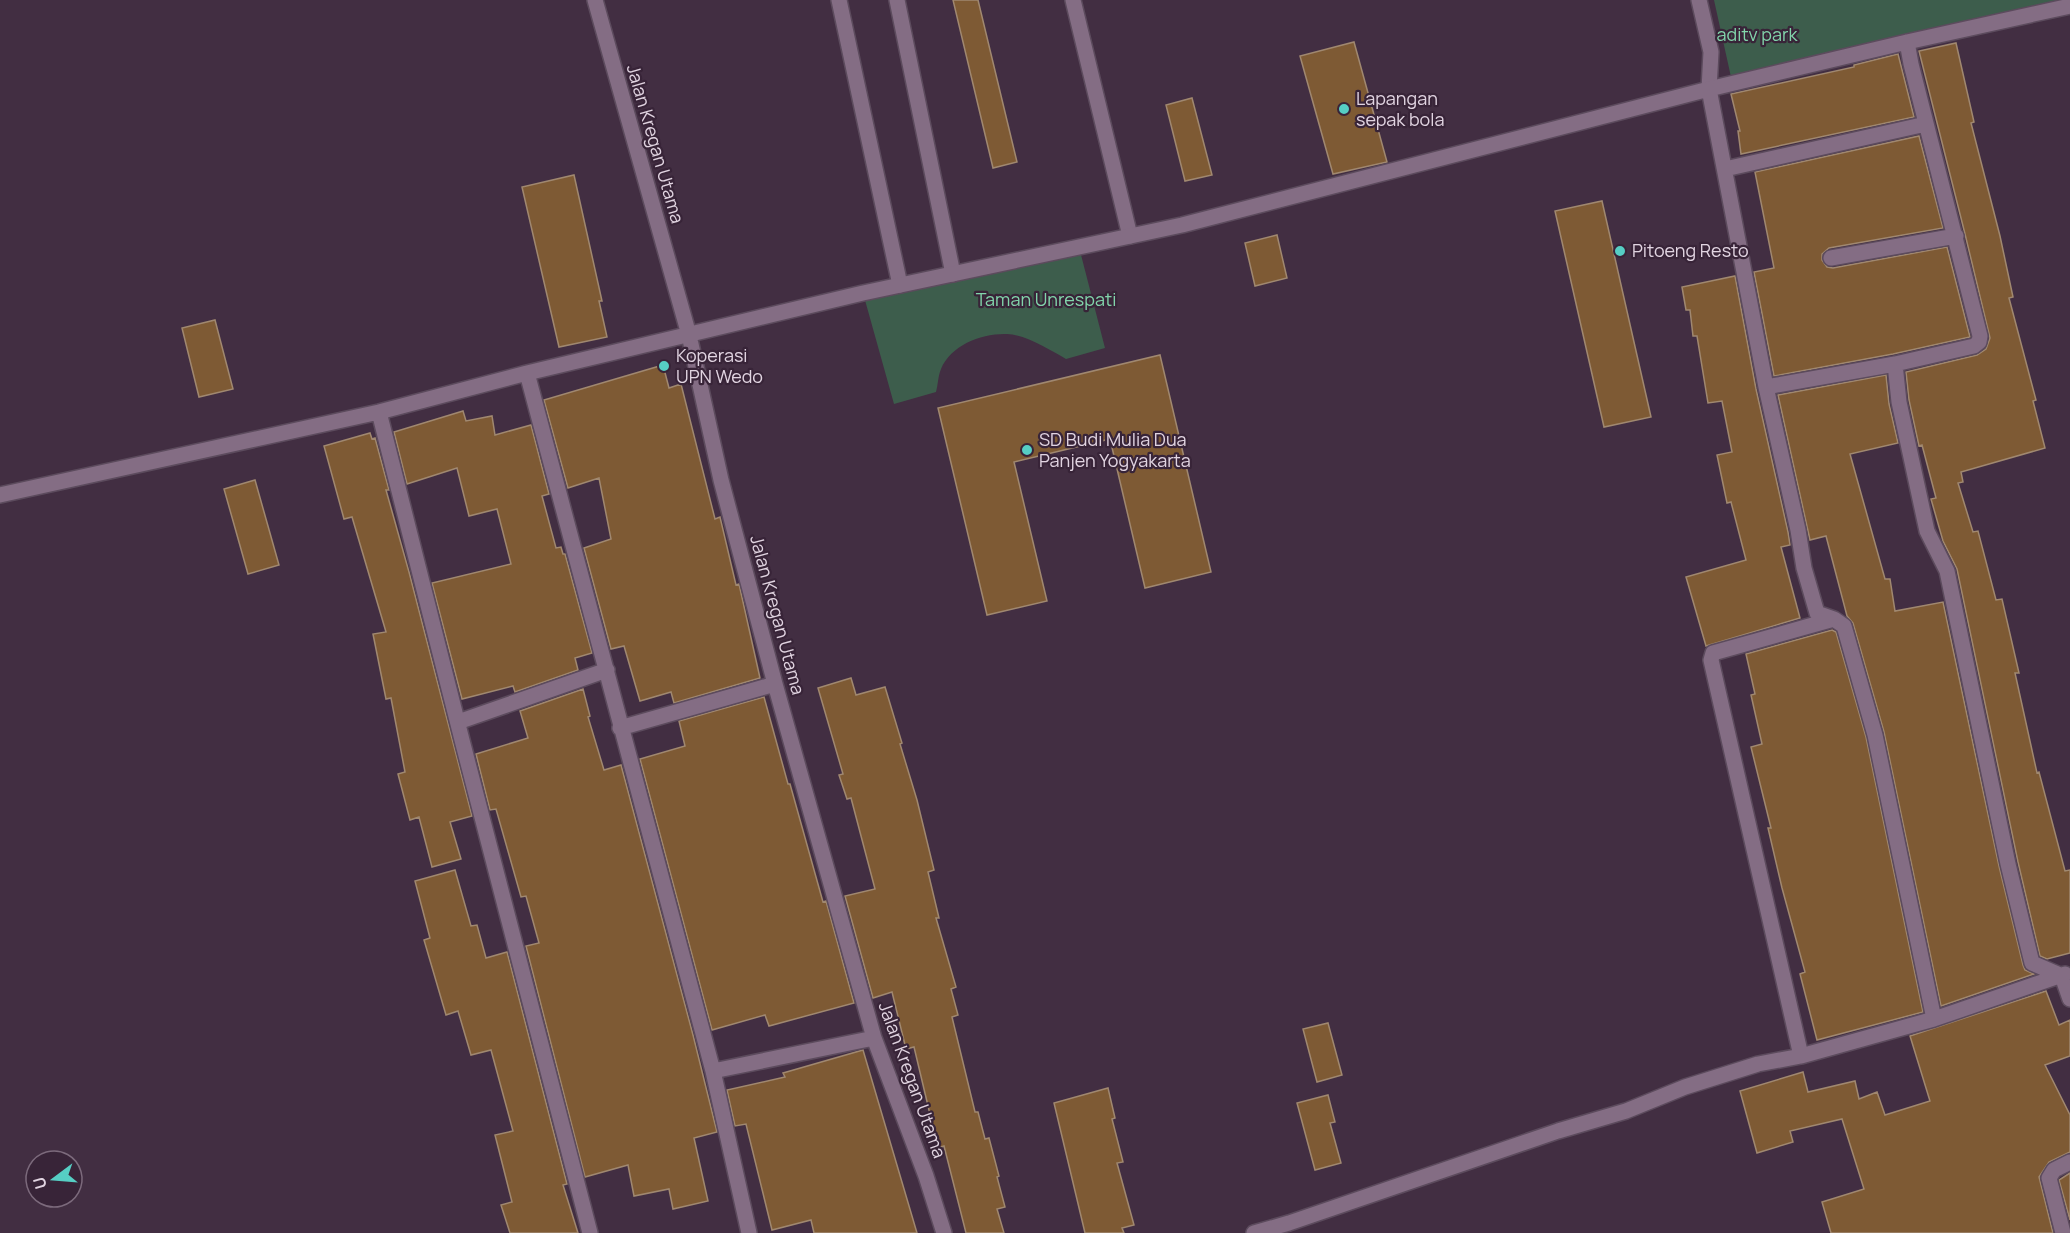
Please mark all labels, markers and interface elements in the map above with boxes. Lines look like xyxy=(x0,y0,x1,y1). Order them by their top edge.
park label: aditv park xyxy=(1717,22,1799,46)
street label: Jalan Kregan Utama xyxy=(622,61,690,226)
place label: Lapangan sepak bola xyxy=(1356,86,1444,131)
marker: Lapangan sepak bola xyxy=(1337,102,1351,116)
place label: Pitoeng Resto xyxy=(1632,238,1749,262)
marker: Pitoeng Resto xyxy=(1613,244,1627,258)
park label: Taman Unrespati xyxy=(976,287,1116,311)
place label: Koperasi UPN Wedo xyxy=(676,343,763,388)
marker: Koperasi UPN Wedo xyxy=(657,359,671,373)
place label: SD Budi Mulia Dua Panjen Yogyakarta xyxy=(1039,427,1191,472)
marker: SD Budi Mulia Dua Panjen Yogyakarta xyxy=(1020,443,1034,457)
street label: Jalan Kregan Utama xyxy=(745,532,811,697)
street label: Jalan Kregan Utama xyxy=(874,998,952,1161)
north arrow xyxy=(24,1149,84,1209)
text: U xyxy=(27,1175,52,1192)

